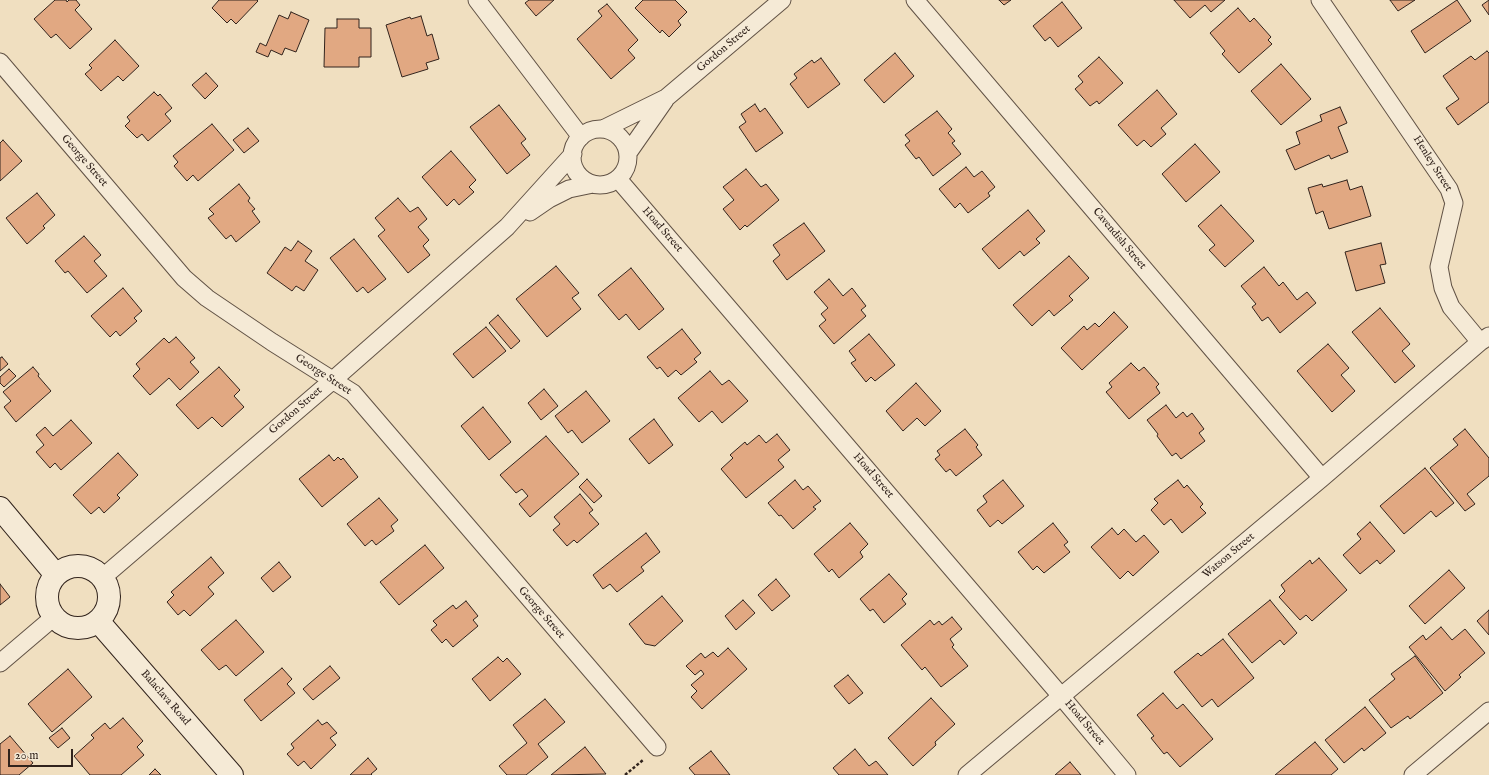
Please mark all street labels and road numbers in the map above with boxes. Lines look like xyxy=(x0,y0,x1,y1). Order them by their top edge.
street label: Gordon Street xyxy=(694,23,754,75)
street label: George Street xyxy=(58,132,110,190)
street label: Henley Street xyxy=(1410,134,1454,194)
street label: Hoad Street xyxy=(639,205,685,255)
street label: Cavendish Street xyxy=(1089,205,1149,273)
street label: George Street xyxy=(292,352,354,398)
street label: Gordon Street xyxy=(267,384,325,438)
street label: Hoad Street xyxy=(850,451,896,501)
street label: Watson Street xyxy=(1200,530,1258,582)
street label: George Street xyxy=(515,584,567,642)
street label: Balaclava Road xyxy=(137,668,193,728)
street label: Hoad Street xyxy=(1061,697,1107,749)

